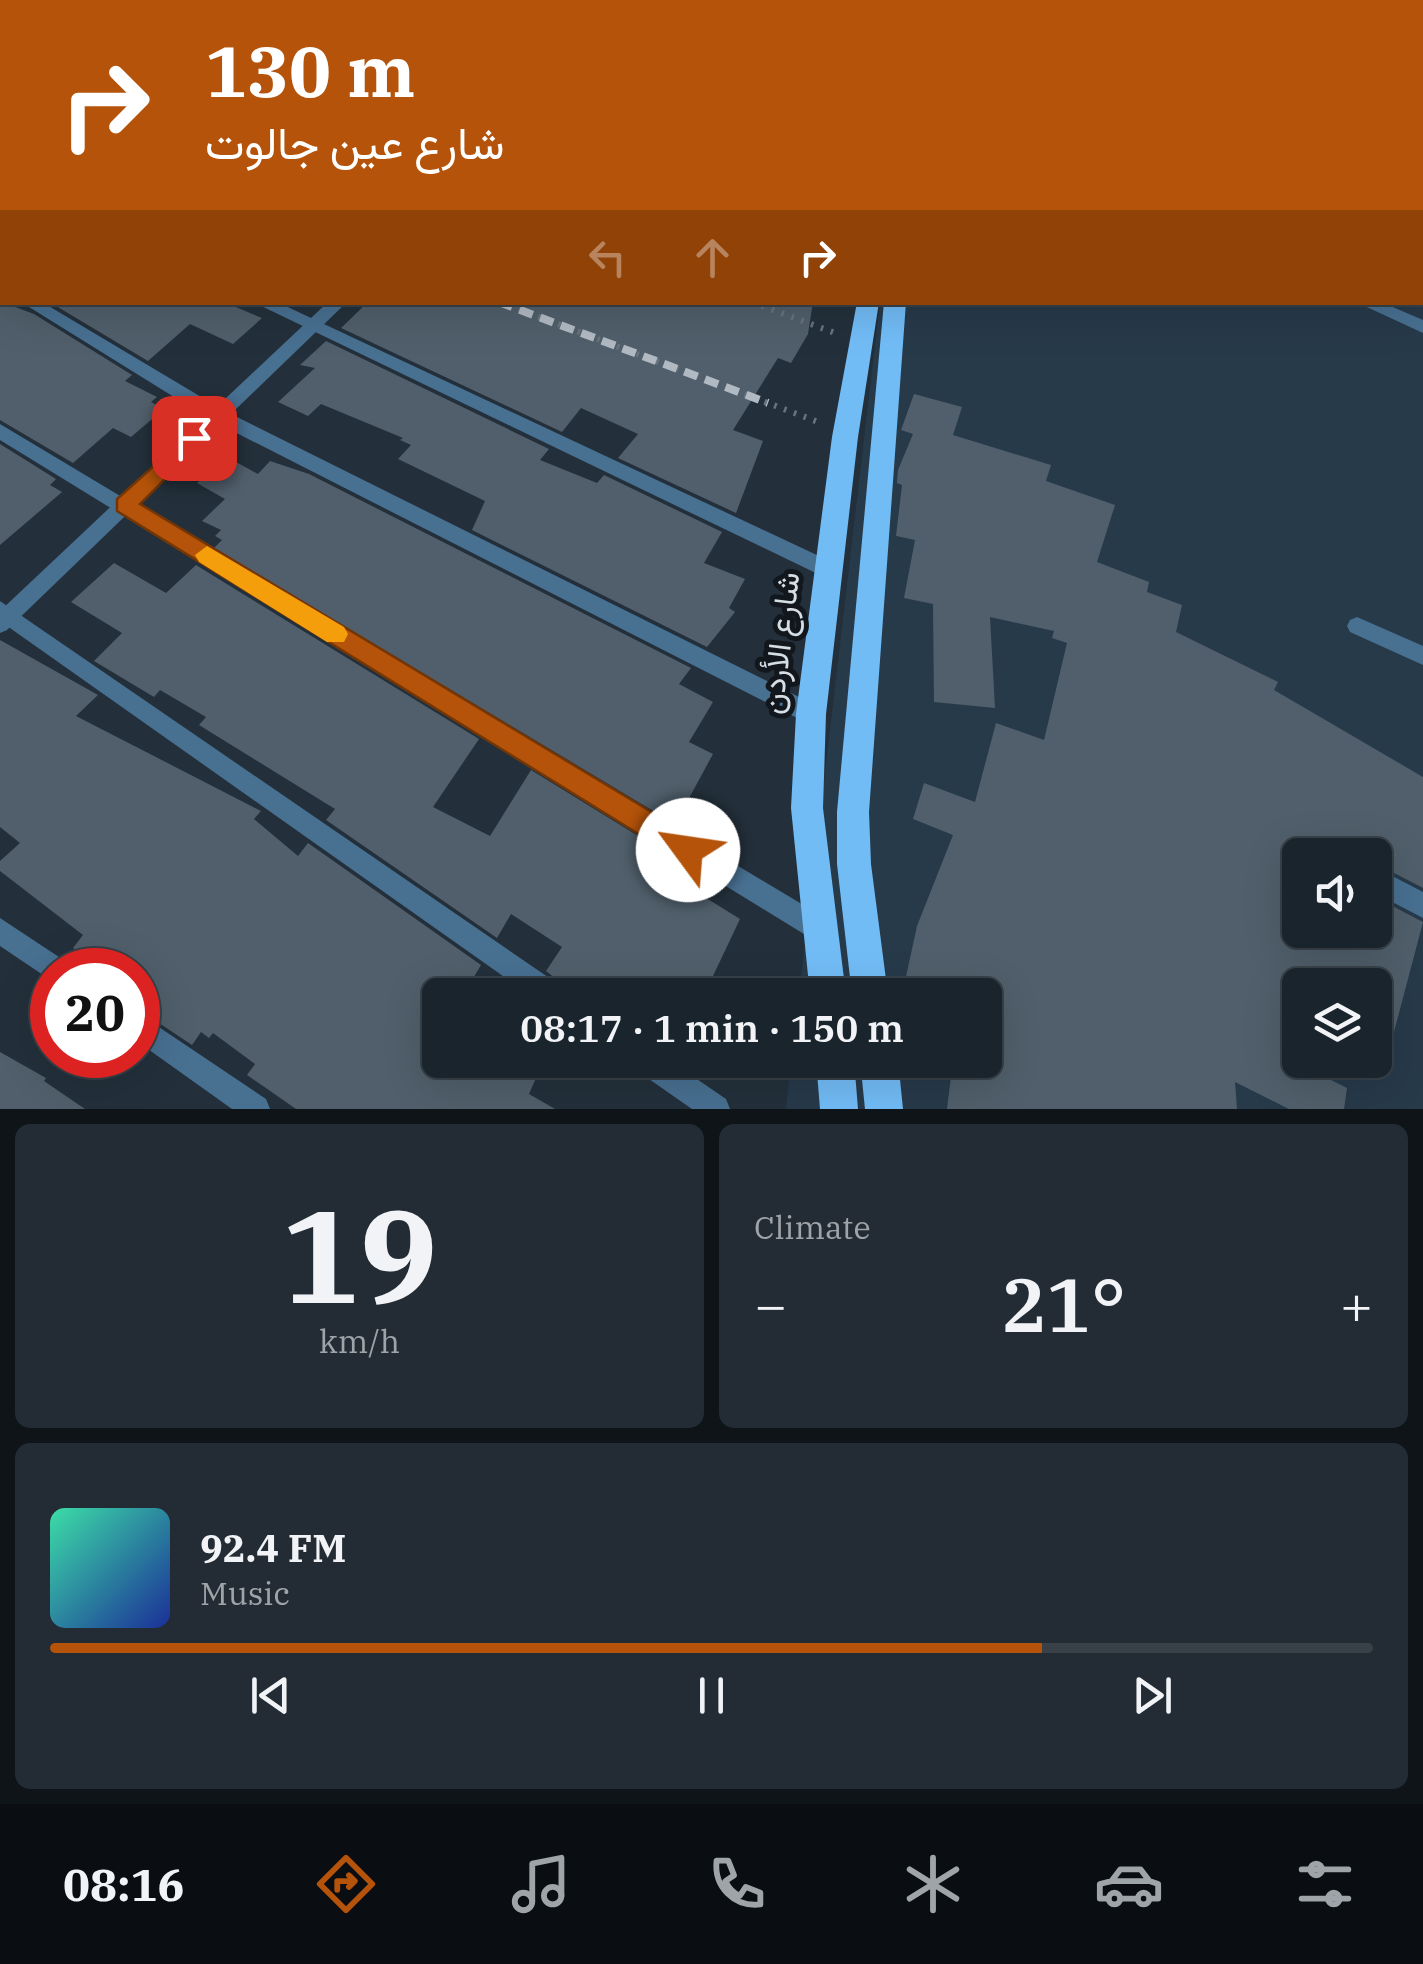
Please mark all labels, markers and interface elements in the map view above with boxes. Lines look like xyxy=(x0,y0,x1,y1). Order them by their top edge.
text: 130 m xyxy=(205,25,415,116)
icon: right xyxy=(40,40,170,170)
text: شارع عين جالوت xyxy=(205,113,504,171)
icon: left xyxy=(580,230,635,285)
icon: ahead xyxy=(685,230,740,285)
icon: right xyxy=(790,230,845,285)
pin xyxy=(152,396,237,481)
icon: arrive xyxy=(167,411,222,466)
street label: شارع الأردن xyxy=(749,569,811,717)
position arrow xyxy=(636,798,740,902)
map controls xyxy=(1282,838,1392,1078)
button: sound xyxy=(1282,838,1392,948)
speed limit sign: 20 xyxy=(30,948,160,1078)
button: layers xyxy=(1282,968,1392,1078)
text: 08:17 · 1 min · 150 m xyxy=(520,1003,904,1052)
text: 19 xyxy=(281,1170,438,1339)
text: Climate xyxy=(754,1206,871,1248)
text: 21° xyxy=(1001,1255,1126,1353)
text: − xyxy=(754,1269,787,1340)
text: + xyxy=(1340,1269,1373,1340)
text: km/h xyxy=(319,1320,400,1362)
text: 92.4 FM xyxy=(200,1523,346,1572)
text: Music xyxy=(200,1572,290,1614)
icon: previous xyxy=(243,1668,298,1723)
icon: pause xyxy=(684,1668,739,1723)
icon: next xyxy=(1125,1668,1180,1723)
icon: directions xyxy=(311,1849,381,1919)
icon: music xyxy=(506,1849,576,1919)
icon: phone xyxy=(702,1849,772,1919)
icon: climate xyxy=(898,1849,968,1919)
icon: car xyxy=(1094,1849,1164,1919)
icon: filters xyxy=(1290,1849,1360,1919)
text: 08:16 xyxy=(63,1855,185,1913)

